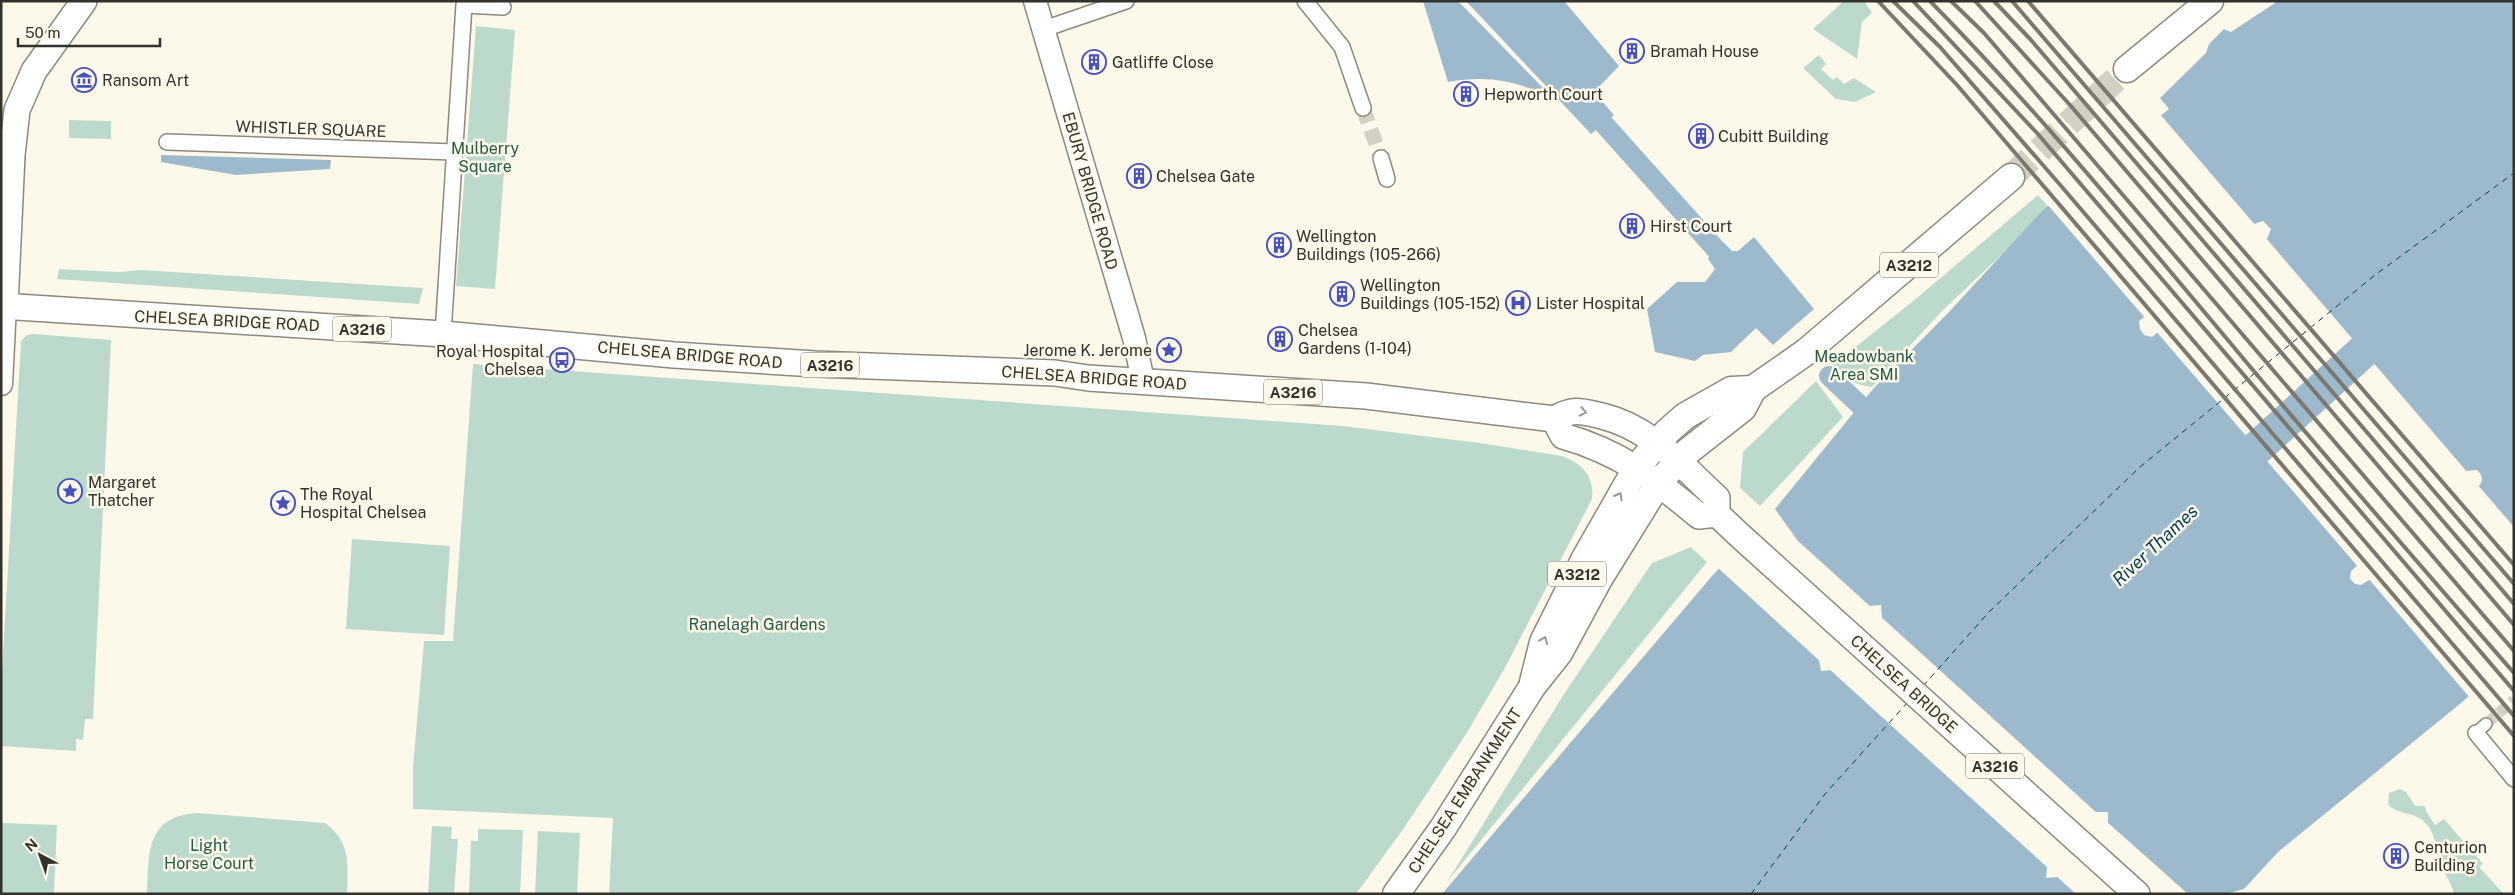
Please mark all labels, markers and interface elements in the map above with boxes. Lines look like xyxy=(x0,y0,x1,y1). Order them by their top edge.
scale bar xyxy=(18,15,160,47)
text: 50 m xyxy=(25,24,60,41)
building icon: Bramah House xyxy=(1619,38,1645,64)
place label: Bramah House xyxy=(1650,42,1759,61)
building icon: Gatliffe Close xyxy=(1081,49,1107,75)
place label: Gatliffe Close xyxy=(1112,53,1214,72)
museum icon: Ransom Art xyxy=(71,67,97,93)
place label: Ransom Art xyxy=(102,71,189,90)
building icon: Hepworth Court xyxy=(1453,81,1479,107)
place label: Hepworth Court xyxy=(1484,85,1603,104)
street label: EBURY BRIDGE ROAD xyxy=(1058,110,1122,272)
street label: WHISTLER SQUARE xyxy=(235,117,387,141)
building icon: Cubitt Building xyxy=(1688,123,1714,149)
place label: Cubitt Building xyxy=(1718,127,1829,146)
park label: Mulberry Square xyxy=(451,139,520,176)
building icon: Chelsea Gate xyxy=(1126,163,1152,189)
place label: Chelsea Gate xyxy=(1156,167,1255,186)
building icon: Hirst Court xyxy=(1619,213,1645,239)
place label: Hirst Court xyxy=(1650,217,1732,236)
place label: Wellington Buildings (105-266) xyxy=(1296,227,1441,264)
building icon: Wellington Buildings (105-266) xyxy=(1266,232,1292,258)
road number: A3212 xyxy=(1880,252,1938,278)
place label: Wellington Buildings (105-152) xyxy=(1360,276,1501,313)
building icon: Wellington Buildings (105-152) xyxy=(1329,281,1355,307)
hospital icon: Lister Hospital xyxy=(1505,290,1531,316)
place label: Lister Hospital xyxy=(1536,294,1645,313)
street label: CHELSEA BRIDGE ROAD xyxy=(134,307,320,335)
road number: A3216 xyxy=(333,316,391,342)
place label: Chelsea Gardens (1-104) xyxy=(1298,321,1412,358)
building icon: Chelsea Gardens (1-104) xyxy=(1267,326,1293,352)
street label: CHELSEA BRIDGE ROAD xyxy=(597,337,783,373)
place icon: Jerome K. Jerome xyxy=(1156,337,1182,363)
place label: Jerome K. Jerome xyxy=(1023,341,1152,360)
place label: Royal Hospital Chelsea xyxy=(436,342,544,379)
bus stop icon: Royal Hospital Chelsea xyxy=(549,347,575,373)
park label: Meadowbank Area SMI xyxy=(1814,347,1914,384)
road number: A3216 xyxy=(801,352,859,378)
street label: CHELSEA BRIDGE ROAD xyxy=(1001,362,1187,394)
road number: A3216 xyxy=(1264,380,1322,404)
one-way arrow xyxy=(1579,406,1588,417)
place label: Margaret Thatcher xyxy=(88,473,157,510)
place icon: Margaret Thatcher xyxy=(57,478,83,504)
place label: The Royal Hospital Chelsea xyxy=(300,485,426,522)
place icon: The Royal Hospital Chelsea xyxy=(270,490,296,516)
one-way arrow xyxy=(1613,493,1623,502)
water label: River Thames xyxy=(2108,500,2202,590)
road number: A3212 xyxy=(1548,562,1606,586)
park label: Ranelagh Gardens xyxy=(688,615,826,634)
street label: CHELSEA BRIDGE xyxy=(1847,631,1961,737)
one-way arrow xyxy=(1538,636,1548,645)
street label: CHELSEA EMBANKMENT xyxy=(1404,704,1526,877)
road number: A3216 xyxy=(1966,754,2024,778)
north arrow xyxy=(15,830,65,880)
text: N xyxy=(22,836,41,855)
park label: Light Horse Court xyxy=(164,836,254,873)
place label: Centurion Building xyxy=(2414,838,2487,875)
building icon: Centurion Building xyxy=(2383,843,2409,869)

